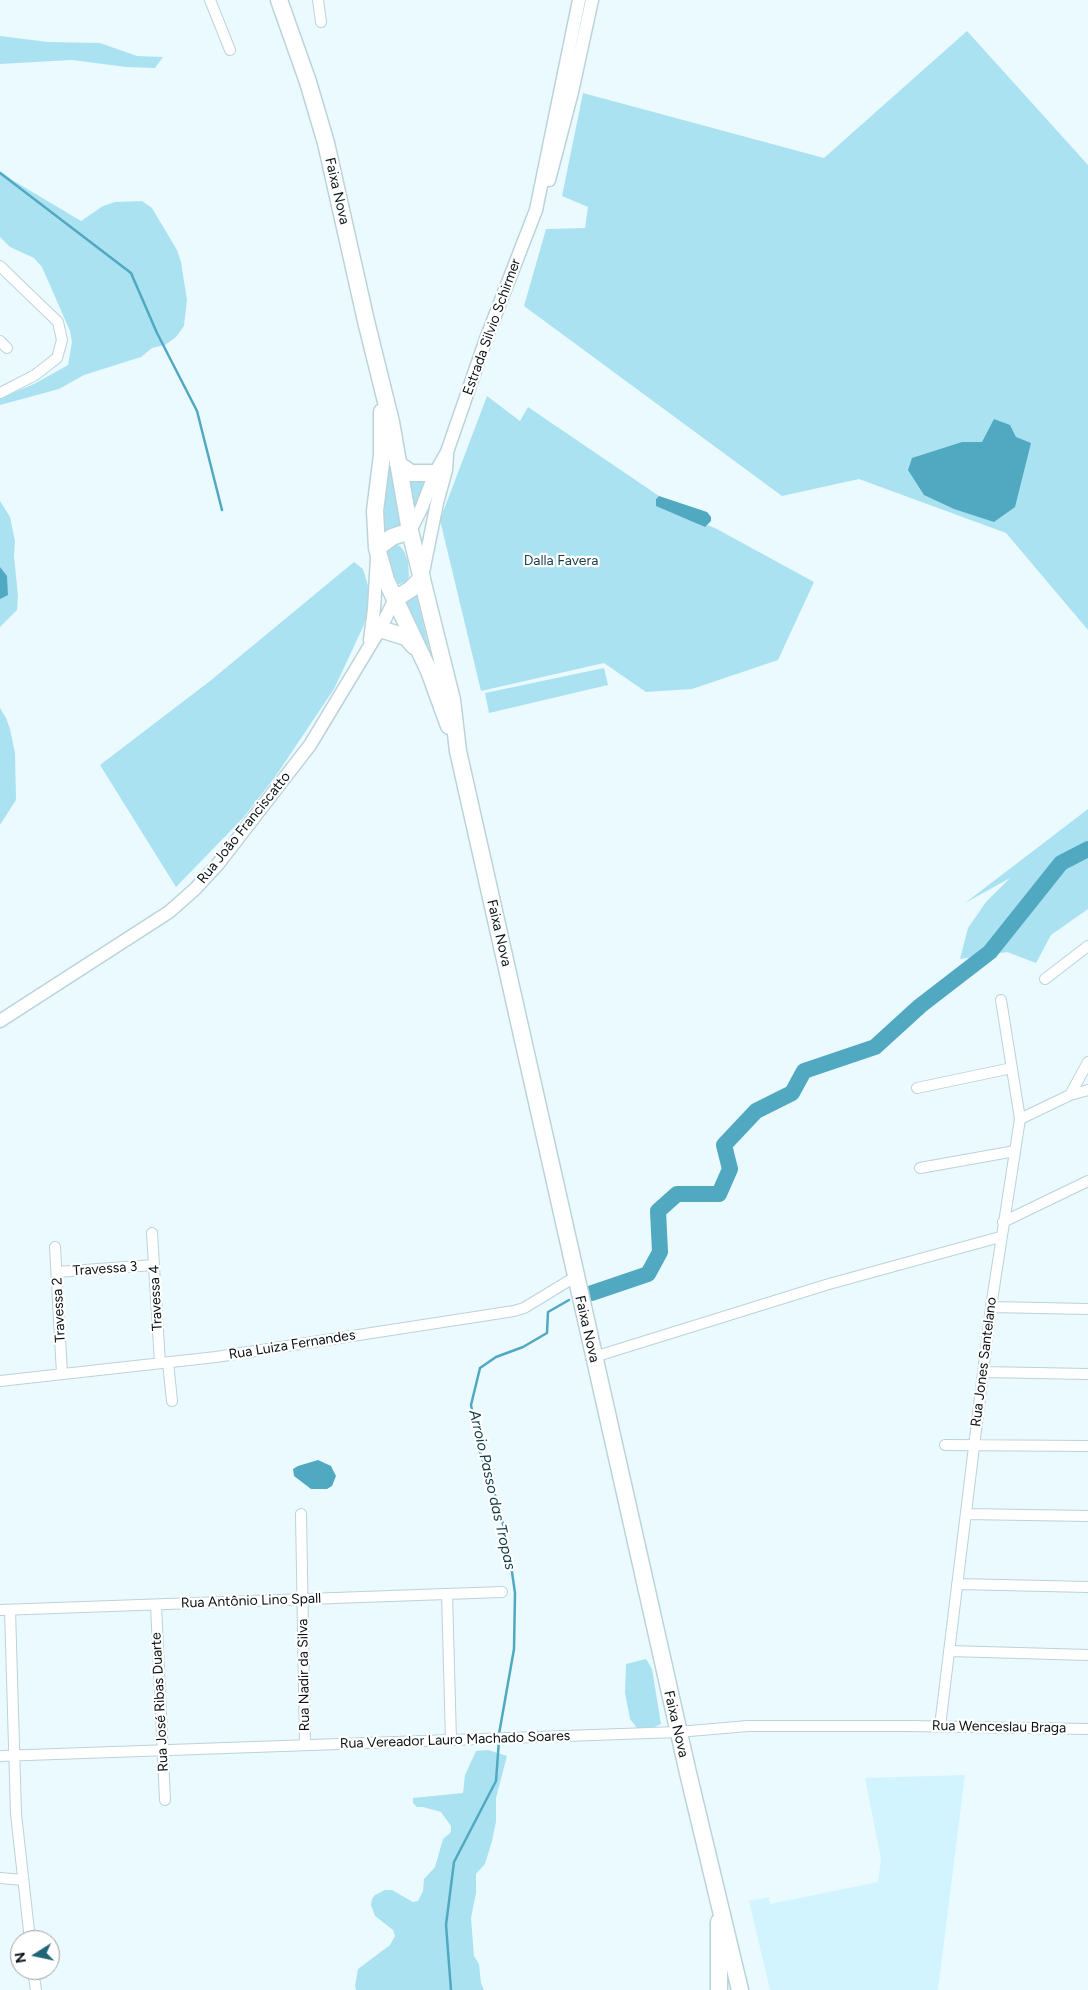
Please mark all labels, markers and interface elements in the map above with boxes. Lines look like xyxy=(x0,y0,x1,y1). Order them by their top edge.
street label: Faixa Nova xyxy=(321,156,353,226)
street label: Estrada Silvio Schirmer xyxy=(459,256,525,398)
park label: Dalla Favera xyxy=(524,553,598,569)
street label: Rua João Franciscatto xyxy=(194,769,294,887)
street label: Faixa Nova xyxy=(483,898,515,968)
street label: Travessa 3 xyxy=(72,1258,138,1280)
street label: Travessa 4 xyxy=(146,1265,166,1331)
street label: Travessa 2 xyxy=(49,1277,69,1343)
street label: Faixa Nova xyxy=(571,1294,603,1364)
street label: Rua Jones Santelano xyxy=(968,1296,1000,1428)
street label: Rua Luiza Fernandes xyxy=(227,1327,357,1363)
water label: Arroio Passo das Tropas xyxy=(465,1408,519,1572)
street label: Rua Antônio Lino Spall xyxy=(180,1590,322,1612)
street label: Rua Nadir da Silva xyxy=(295,1618,313,1732)
street label: Rua José Ribas Duarte xyxy=(148,1632,172,1772)
street label: Faixa Nova xyxy=(660,1689,692,1759)
street label: Rua Wenceslau Braga xyxy=(932,1717,1066,1737)
street label: Rua Vereador Lauro Machado Soares xyxy=(339,1728,571,1752)
north arrow xyxy=(10,1930,60,1980)
text: N xyxy=(11,1951,30,1964)

